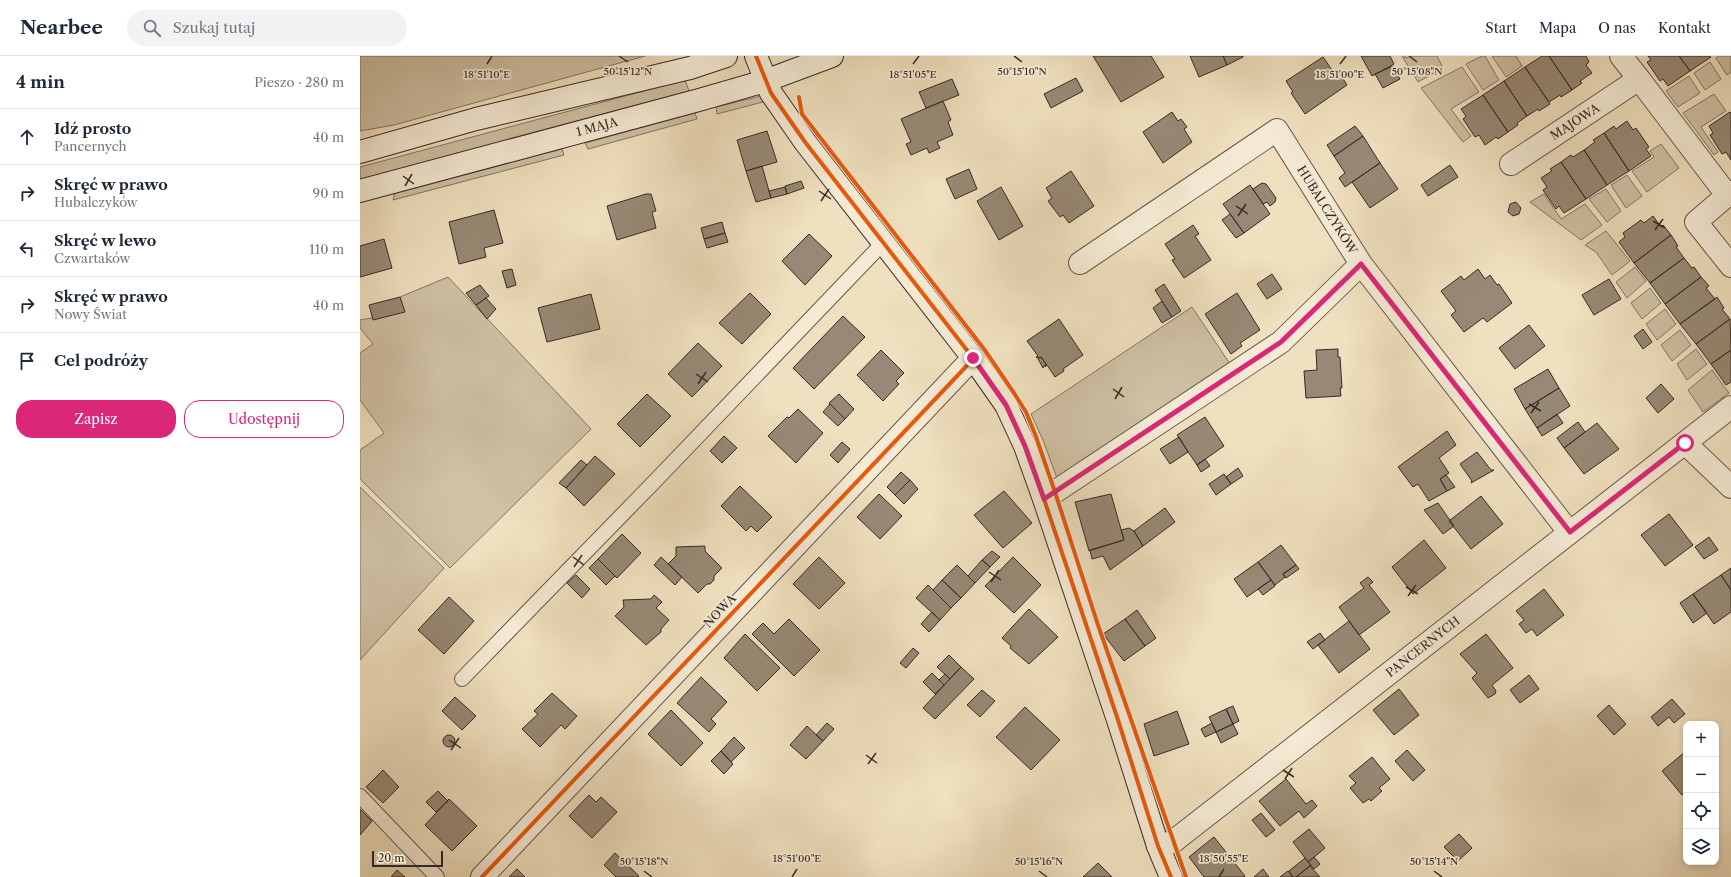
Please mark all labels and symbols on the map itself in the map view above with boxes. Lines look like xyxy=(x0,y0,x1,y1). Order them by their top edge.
text: 50°15'12"N xyxy=(604,65,652,78)
text: 50°15'10"N xyxy=(997,65,1047,78)
text: 50°15'08"N xyxy=(1391,65,1443,78)
text: 18°51'10"E xyxy=(464,68,510,81)
text: 18°51'05"E xyxy=(889,68,937,81)
text: 18°51'00"E xyxy=(1316,68,1364,81)
street label: MAJOWA xyxy=(1547,99,1603,143)
street label: 1 MAJA xyxy=(574,114,620,139)
street label: HUBALCZYKÓW xyxy=(1294,162,1362,258)
route end xyxy=(964,349,982,367)
route start xyxy=(1676,434,1694,452)
street label: NOWA xyxy=(700,590,740,631)
street label: PANCERNYCH xyxy=(1383,613,1463,680)
scale bar xyxy=(372,849,443,868)
text: 18°51'00"E xyxy=(773,852,821,865)
text: 18°50'55"E xyxy=(1200,852,1249,865)
text: 50°15'18"N xyxy=(620,855,668,868)
text: 50°15'16"N xyxy=(1015,855,1063,868)
text: 50°15'14"N xyxy=(1410,855,1458,868)

